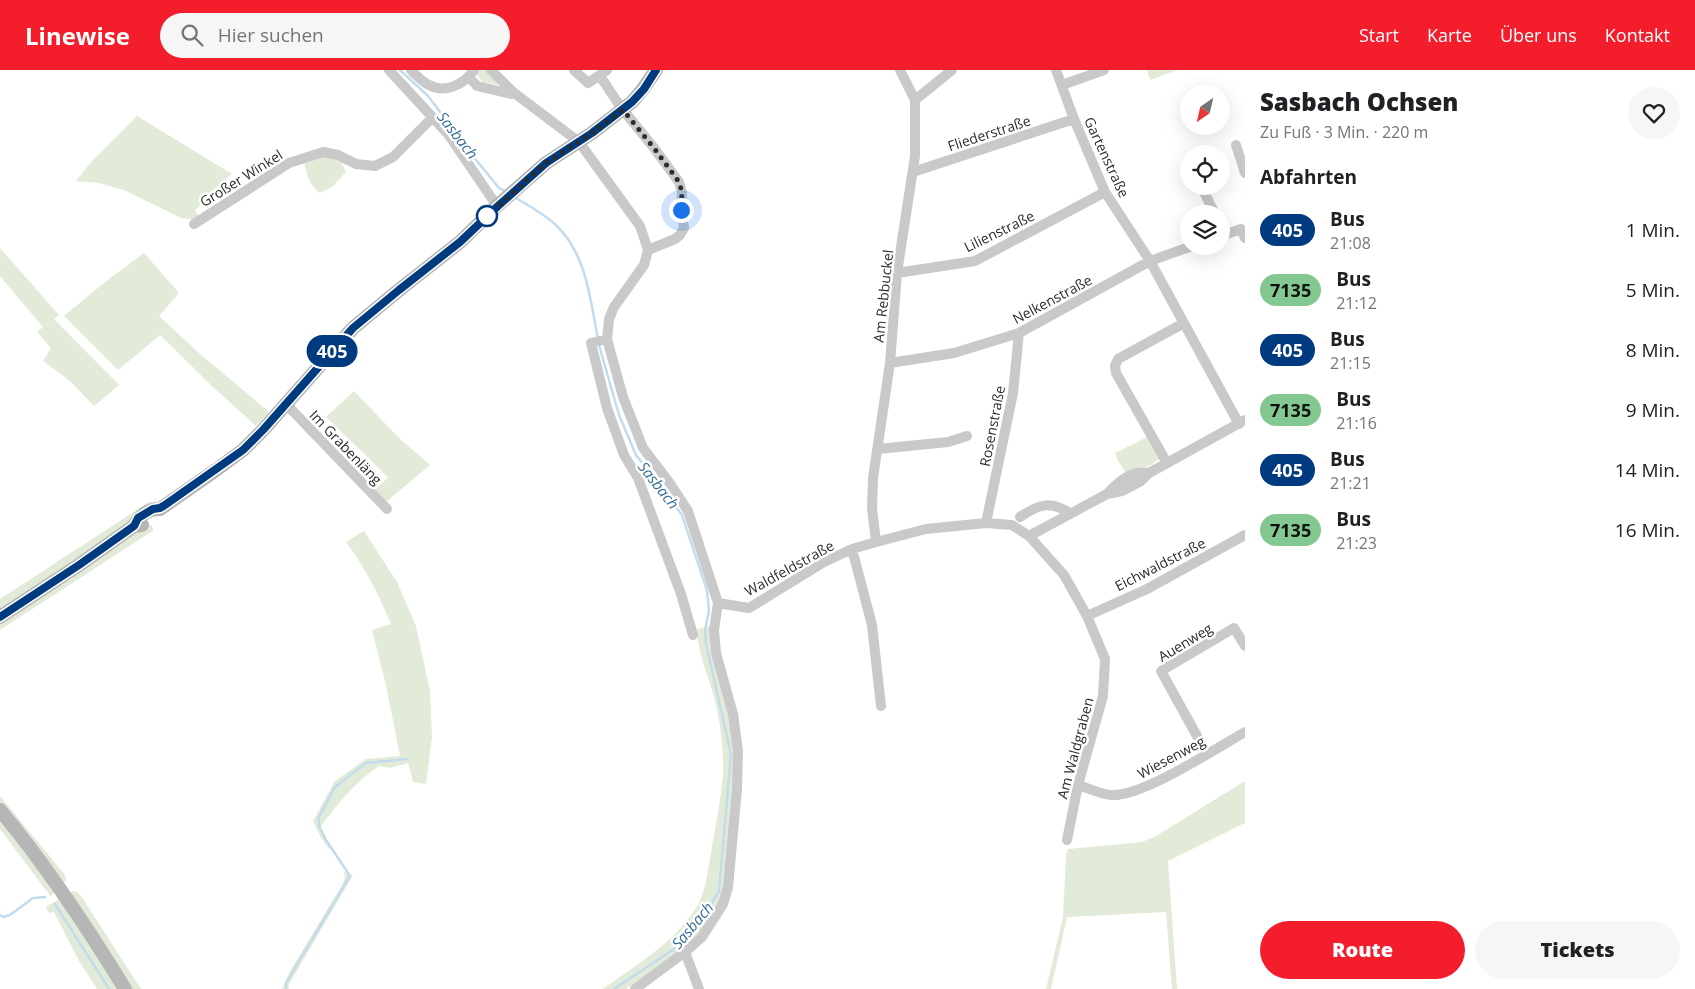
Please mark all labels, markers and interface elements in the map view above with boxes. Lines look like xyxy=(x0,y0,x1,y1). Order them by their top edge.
search box xyxy=(160,13,510,58)
text: Linewise xyxy=(25,19,130,52)
icon: search xyxy=(178,21,206,49)
text: Hier suchen xyxy=(218,22,324,48)
text: Start xyxy=(1359,23,1399,47)
text: Karte xyxy=(1427,23,1472,47)
text: Über uns xyxy=(1500,23,1577,47)
text: Kontakt xyxy=(1605,23,1670,47)
north arrow xyxy=(1180,85,1230,135)
map controls xyxy=(1180,85,1230,255)
text: Sasbach Ochsen xyxy=(1260,85,1458,118)
button: heart xyxy=(1628,87,1680,139)
water label: Sasbach xyxy=(433,107,483,163)
street label: Fliederstraße xyxy=(945,111,1033,155)
street label: Gartenstraße xyxy=(1080,114,1134,200)
text: Zu Fuß · 3 Min. · 220 m xyxy=(1260,121,1428,143)
street label: Großer Winkel xyxy=(196,145,286,211)
button: locate xyxy=(1180,145,1230,195)
text: Abfahrten xyxy=(1260,164,1357,190)
your location xyxy=(669,198,694,223)
unlabelled marker xyxy=(476,205,498,227)
button: layers xyxy=(1180,205,1230,255)
street label: Lilienstraße xyxy=(961,206,1037,256)
text: Bus xyxy=(1330,206,1365,232)
text: 1 Min. xyxy=(1626,217,1680,243)
text: 405 xyxy=(1272,218,1303,242)
text: 21:08 xyxy=(1330,232,1371,254)
street label: Am Rebbuckel xyxy=(869,249,897,343)
text: Bus xyxy=(1336,266,1371,292)
street label: Nelkenstraße xyxy=(1009,270,1095,328)
text: 5 Min. xyxy=(1626,277,1680,303)
text: 7135 xyxy=(1270,278,1311,302)
text: 21:12 xyxy=(1336,292,1377,314)
text: Bus xyxy=(1330,326,1365,352)
line badge: 405 xyxy=(303,335,361,367)
text: 8 Min. xyxy=(1626,337,1680,363)
text: 405 xyxy=(1272,338,1303,362)
text: 405 xyxy=(317,339,347,363)
text: 21:15 xyxy=(1330,352,1371,374)
street label: Rosenstraße xyxy=(975,384,1009,468)
text: Bus xyxy=(1336,386,1371,412)
text: 9 Min. xyxy=(1626,397,1680,423)
text: 7135 xyxy=(1270,398,1311,422)
street label: Im Grabenläng xyxy=(306,406,387,489)
text: 21:16 xyxy=(1336,412,1377,434)
text: Bus xyxy=(1330,446,1365,472)
water label: Sasbach xyxy=(634,457,684,513)
text: 14 Min. xyxy=(1615,457,1680,483)
text: 405 xyxy=(1272,458,1303,482)
text: 21:21 xyxy=(1330,472,1371,494)
text: Bus xyxy=(1336,506,1371,532)
text: 16 Min. xyxy=(1615,517,1680,543)
text: 7135 xyxy=(1270,518,1311,542)
text: 21:23 xyxy=(1336,532,1377,554)
street label: Eichwaldstraße xyxy=(1112,533,1209,595)
street label: Waldfeldstraße xyxy=(741,536,837,600)
street label: Auenweg xyxy=(1154,618,1216,666)
street label: Am Waldgraben xyxy=(1052,695,1098,801)
street label: Wiesenweg xyxy=(1134,731,1208,783)
water label: Sasbach xyxy=(667,897,717,953)
button: Route xyxy=(1260,921,1465,979)
button: Tickets xyxy=(1475,921,1680,979)

